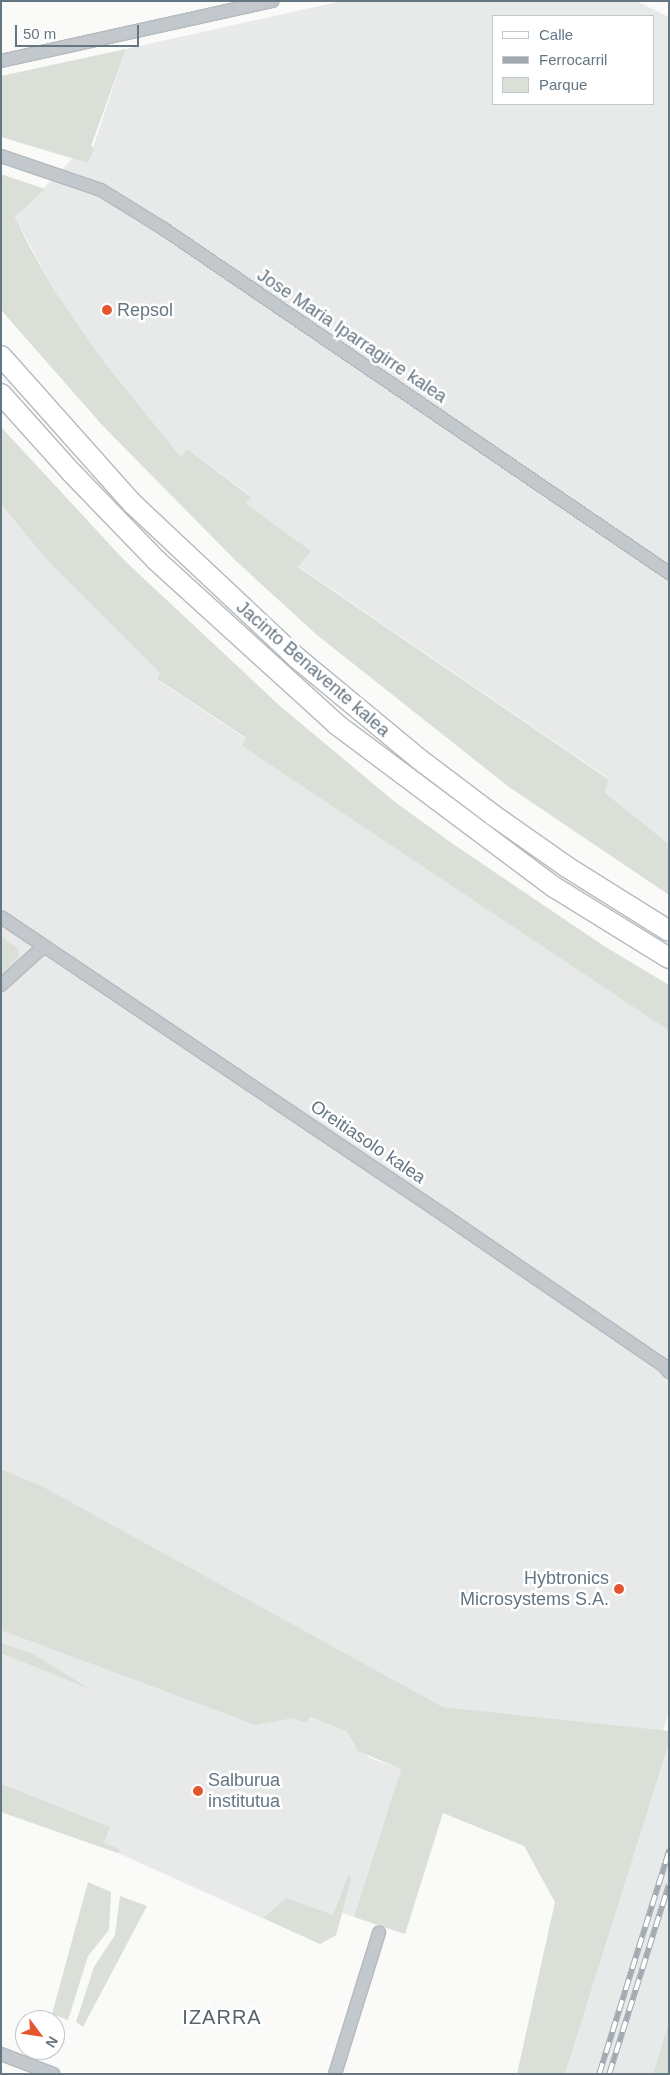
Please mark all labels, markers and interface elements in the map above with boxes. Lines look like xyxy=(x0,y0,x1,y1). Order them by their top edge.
scale bar xyxy=(18,15,141,47)
legend xyxy=(492,15,655,105)
text: 50 m xyxy=(23,25,56,42)
text: Calle xyxy=(539,26,573,43)
text: Ferrocarril xyxy=(539,51,607,68)
text: Parque xyxy=(539,76,587,93)
street label: Jose Maria Iparragirre kalea xyxy=(253,264,451,408)
place label: Repsol xyxy=(117,299,173,321)
marker: Repsol xyxy=(101,304,113,316)
street label: Jacinto Benavente kalea xyxy=(232,597,394,741)
street label: Oreitiasolo kalea xyxy=(306,1096,430,1188)
place label: Hybtronics Microsystems S.A. xyxy=(460,1568,609,1610)
marker: Hybtronics Microsystems S.A. xyxy=(613,1583,625,1595)
place label: Salburua institutua xyxy=(208,1770,280,1812)
marker: Salburua institutua xyxy=(192,1785,204,1797)
district label: IZARRA xyxy=(182,2005,262,2029)
north arrow xyxy=(15,2010,65,2060)
text: N xyxy=(43,2034,61,2051)

